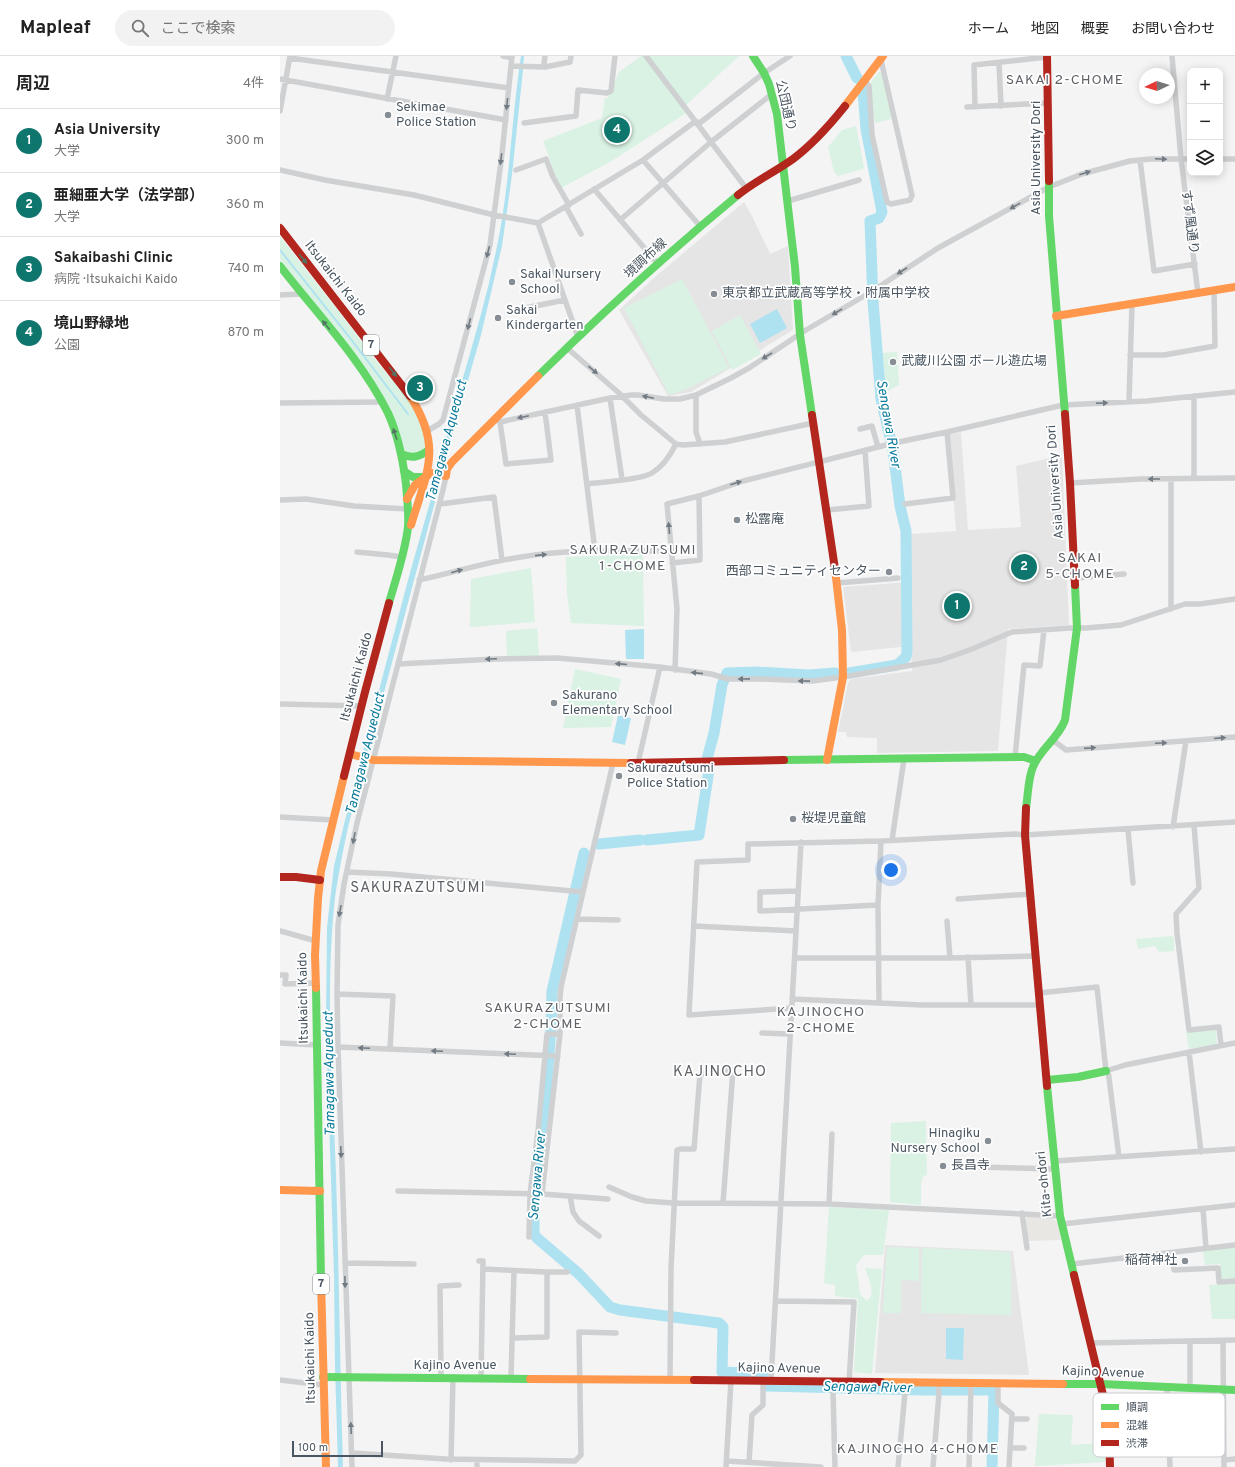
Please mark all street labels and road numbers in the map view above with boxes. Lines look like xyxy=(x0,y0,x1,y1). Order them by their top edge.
street label: 公団通り xyxy=(771,79,799,133)
street label: Asia University Dori xyxy=(1029,101,1045,215)
street label: すず風通り xyxy=(1177,189,1201,255)
street label: 境調布線 xyxy=(621,235,671,282)
street label: Itsukaichi Kaido xyxy=(300,238,370,320)
road number: 7 xyxy=(363,335,379,355)
street label: Asia University Dori xyxy=(1044,424,1068,540)
street label: Itsukaichi Kaido xyxy=(337,631,377,723)
street label: Itsukaichi Kaido xyxy=(295,952,313,1044)
street label: Kita-ohdori xyxy=(1034,1150,1056,1218)
road number: 7 xyxy=(313,1274,329,1294)
street label: Itsukaichi Kaido xyxy=(302,1312,320,1404)
street label: Kajino Avenue xyxy=(414,1358,496,1374)
street label: Kajino Avenue xyxy=(737,1360,821,1378)
street label: Kajino Avenue xyxy=(1061,1364,1145,1382)

